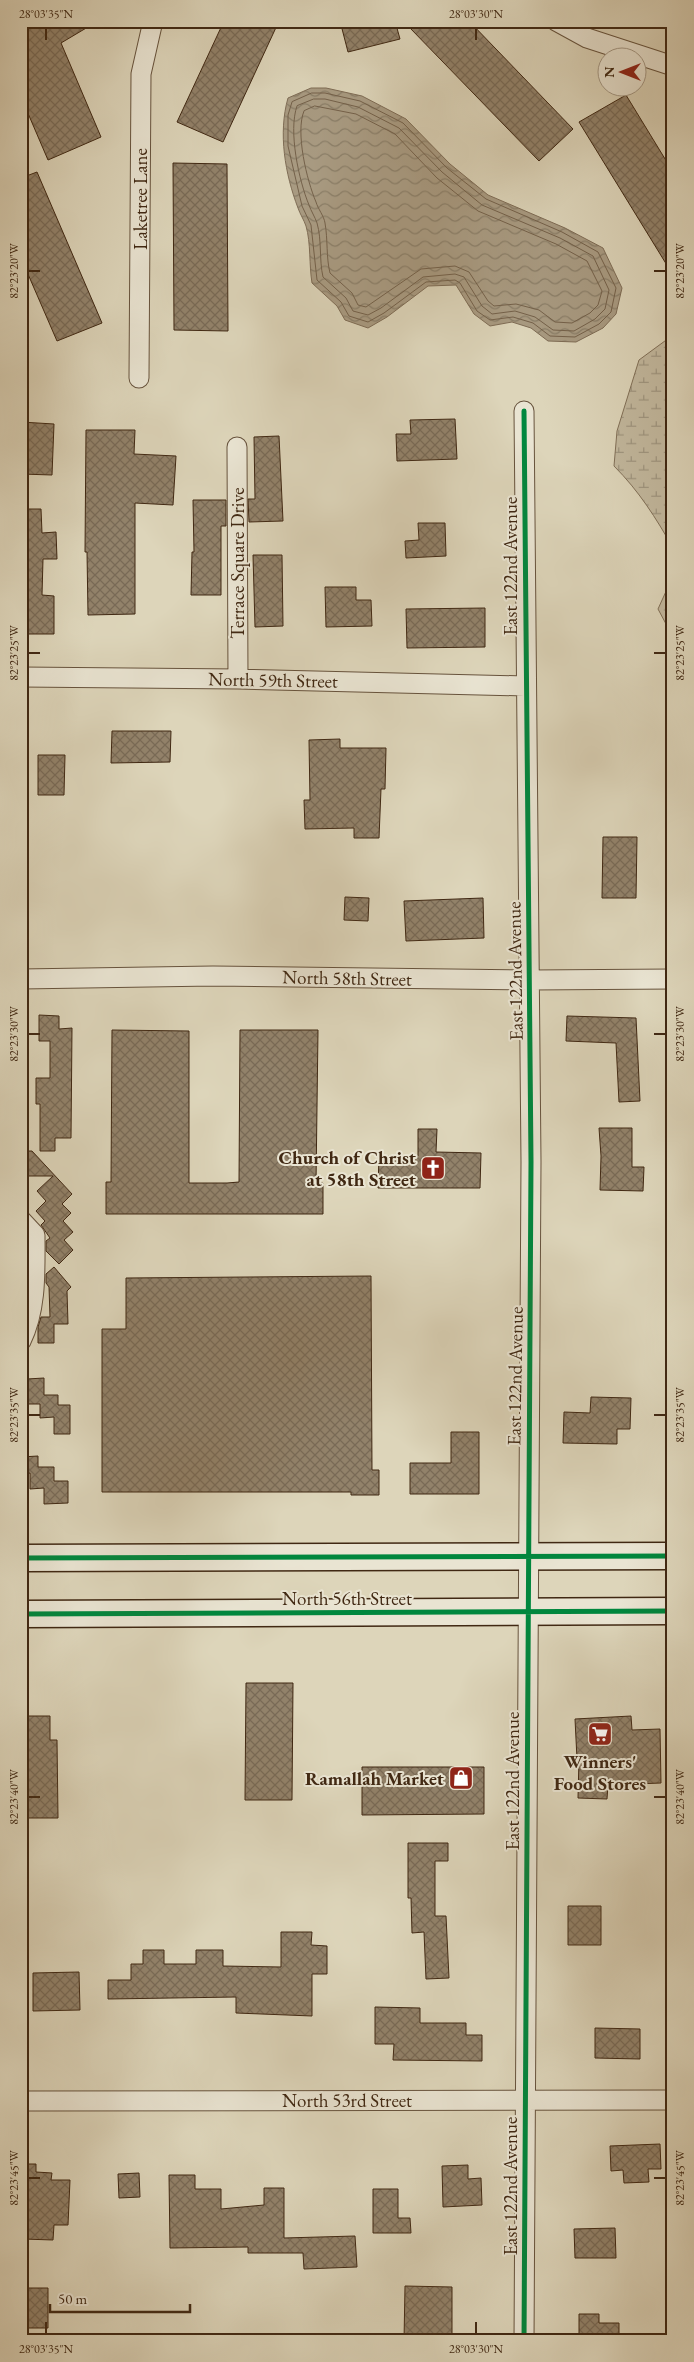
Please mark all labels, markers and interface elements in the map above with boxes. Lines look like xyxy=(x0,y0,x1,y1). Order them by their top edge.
text: 28°03'35"N xyxy=(19,6,73,22)
text: 28°03'30"N xyxy=(449,6,503,22)
north arrow xyxy=(596,48,646,98)
text: N xyxy=(600,66,618,78)
street label: Laketree Lane xyxy=(128,148,153,250)
text: 82°23'20"W xyxy=(6,242,22,299)
text: 82°23'20"W xyxy=(672,242,688,299)
street label: Terrace Square Drive xyxy=(225,487,250,639)
street label: East 122nd Avenue xyxy=(498,496,523,636)
text: 82°23'25"W xyxy=(6,624,22,681)
text: 82°23'25"W xyxy=(672,624,688,681)
street label: North 59th Street xyxy=(208,666,338,694)
street label: East 122nd Avenue xyxy=(501,901,529,1041)
street label: North 58th Street xyxy=(282,964,412,992)
text: 82°23'30"W xyxy=(6,1005,22,1062)
text: 82°23'30"W xyxy=(672,1005,688,1062)
place label: Church of Christ at 58th Street xyxy=(279,1145,416,1192)
church icon: Church of Christ at 58th Street xyxy=(420,1155,446,1181)
street label: East 122nd Avenue xyxy=(501,1306,529,1446)
text: 82°23'35"W xyxy=(6,1386,22,1443)
text: 82°23'35"W xyxy=(672,1386,688,1443)
street label: North 56th Street xyxy=(282,1586,412,1611)
street label: East 122nd Avenue xyxy=(500,1711,525,1851)
supermarket icon: Winners' Food Stores xyxy=(587,1721,613,1747)
place label: Winners' Food Stores xyxy=(554,1749,646,1796)
shop icon: Ramallah Market xyxy=(448,1765,474,1791)
place label: Ramallah Market xyxy=(305,1766,444,1791)
text: 82°23'40"W xyxy=(6,1768,22,1825)
text: 82°23'40"W xyxy=(672,1768,688,1825)
street label: North 53rd Street xyxy=(282,2088,412,2113)
street label: East 122nd Avenue xyxy=(498,2116,523,2256)
text: 82°23'45"W xyxy=(6,2149,22,2206)
text: 82°23'45"W xyxy=(672,2149,688,2206)
scale bar xyxy=(50,2282,190,2314)
text: 50 m xyxy=(58,2289,87,2308)
text: 28°03'35"N xyxy=(19,2341,73,2357)
text: 28°03'30"N xyxy=(449,2341,503,2357)

